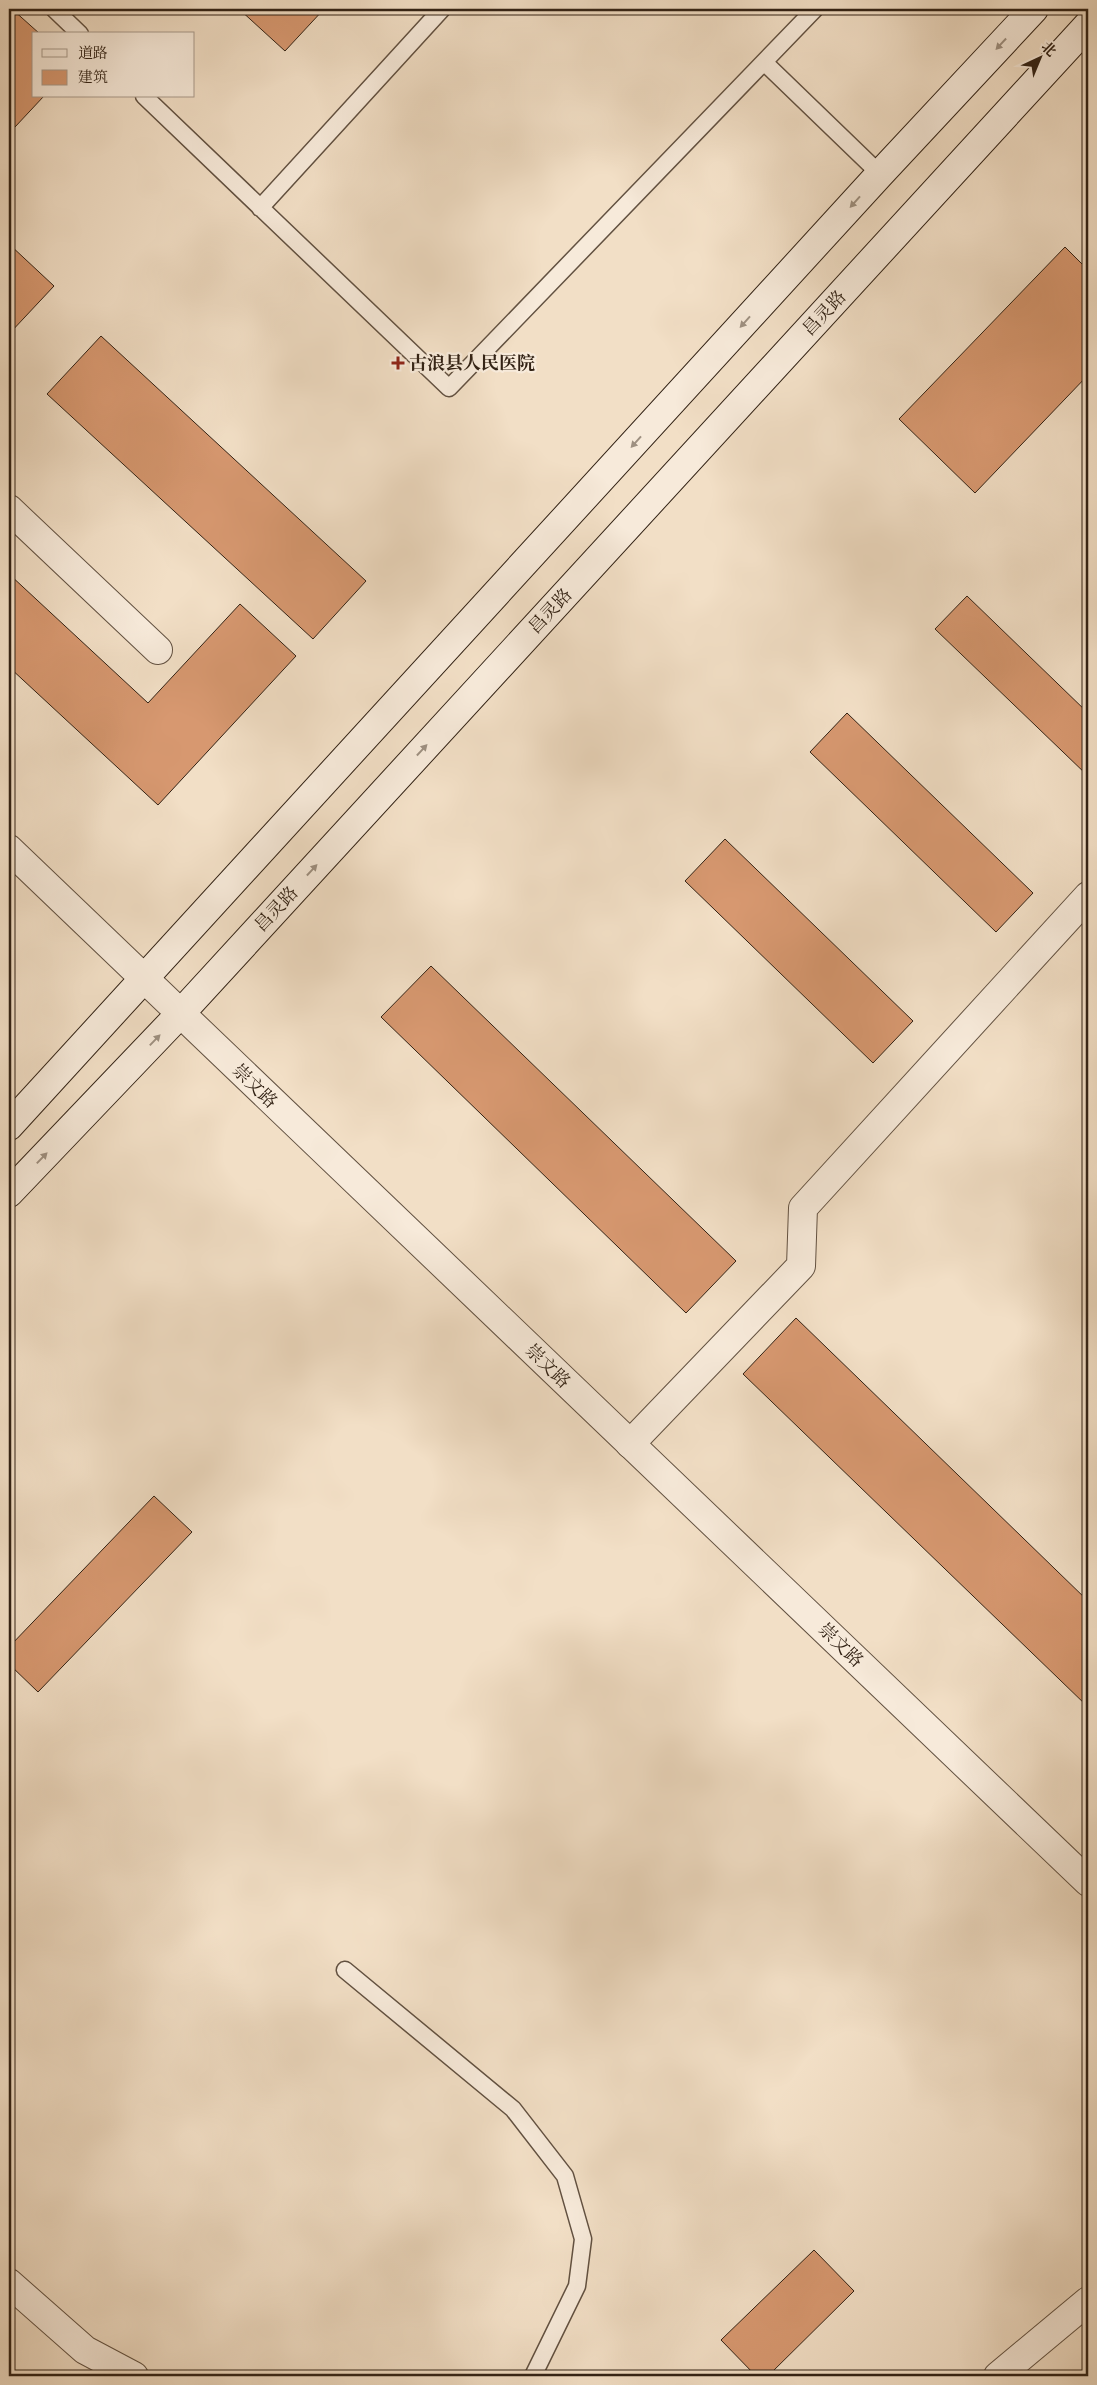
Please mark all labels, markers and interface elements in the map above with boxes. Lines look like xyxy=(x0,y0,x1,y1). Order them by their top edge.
legend xyxy=(32,32,195,98)
north arrow xyxy=(1014,32,1064,82)
text: 北 xyxy=(1038,37,1060,60)
one-way arrow xyxy=(995,38,1007,50)
text: 道路 xyxy=(78,43,108,62)
text: 建筑 xyxy=(78,67,108,86)
one-way arrow xyxy=(849,196,860,208)
street label: 昌灵路 xyxy=(797,285,850,340)
one-way arrow xyxy=(739,316,751,328)
place label: 古浪县人民医院 xyxy=(409,351,535,374)
marker: 古浪县人民医院 xyxy=(391,356,405,370)
one-way arrow xyxy=(630,436,641,449)
street label: 昌灵路 xyxy=(523,583,576,638)
one-way arrow xyxy=(416,744,428,756)
one-way arrow xyxy=(306,864,318,876)
street label: 昌灵路 xyxy=(249,881,302,936)
one-way arrow xyxy=(149,1035,161,1047)
street label: 崇文路 xyxy=(228,1059,283,1113)
one-way arrow xyxy=(36,1152,48,1164)
street label: 崇文路 xyxy=(521,1339,576,1393)
street label: 崇文路 xyxy=(814,1618,869,1672)

